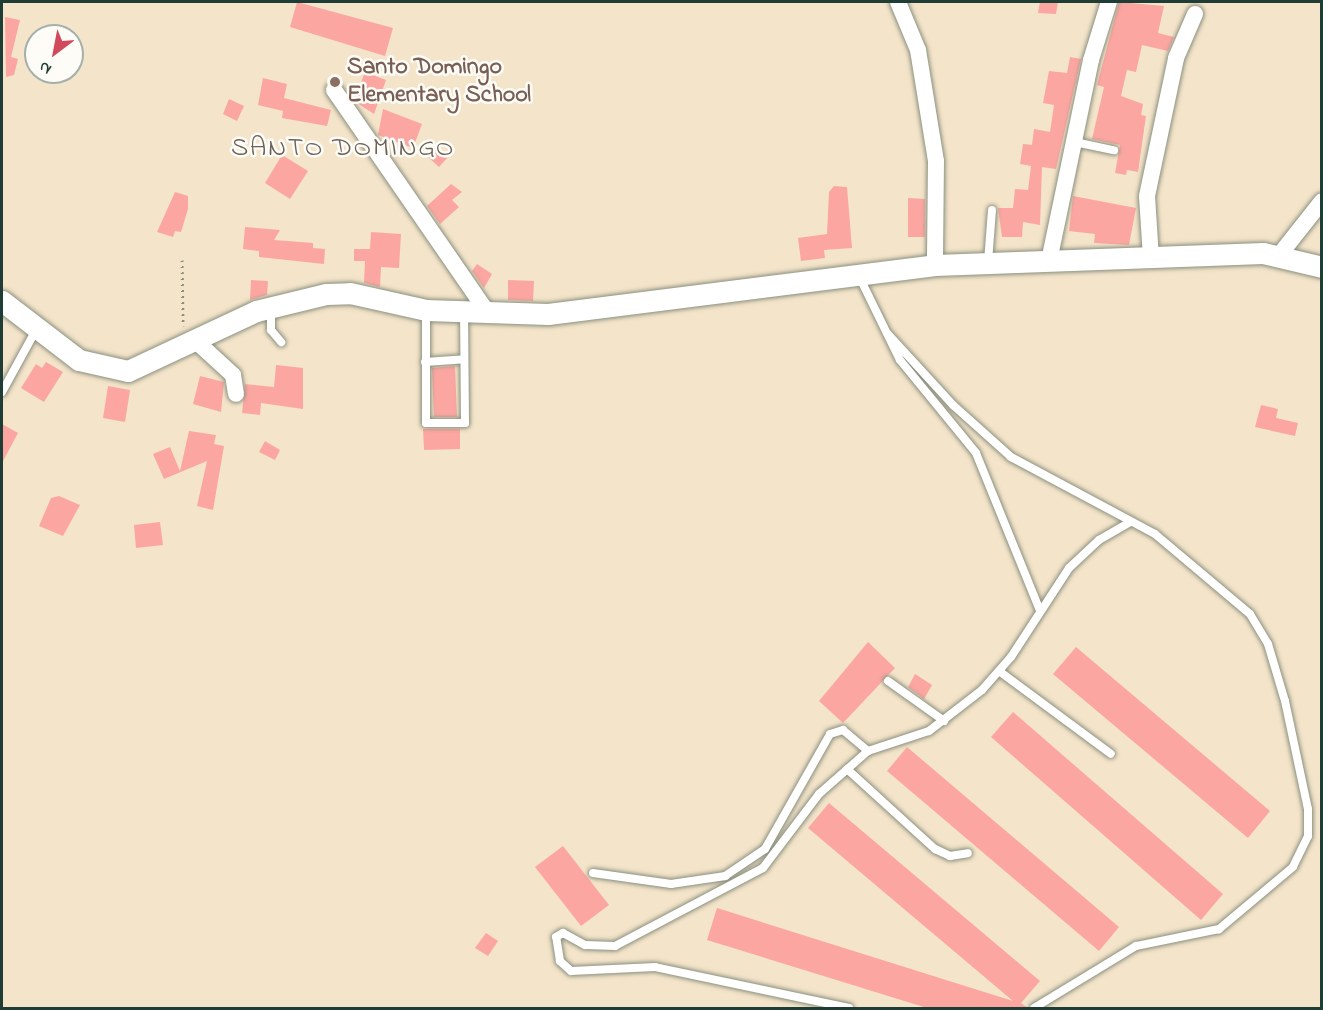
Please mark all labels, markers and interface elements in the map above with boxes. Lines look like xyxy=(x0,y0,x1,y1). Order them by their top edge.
north arrow xyxy=(24,24,84,84)
place label: Santo Domingo Elementary School xyxy=(347,54,531,110)
text: N xyxy=(35,55,56,81)
marker: Santo Domingo Elementary School xyxy=(328,75,342,89)
district label: SANTO DOMINGO xyxy=(231,133,455,165)

